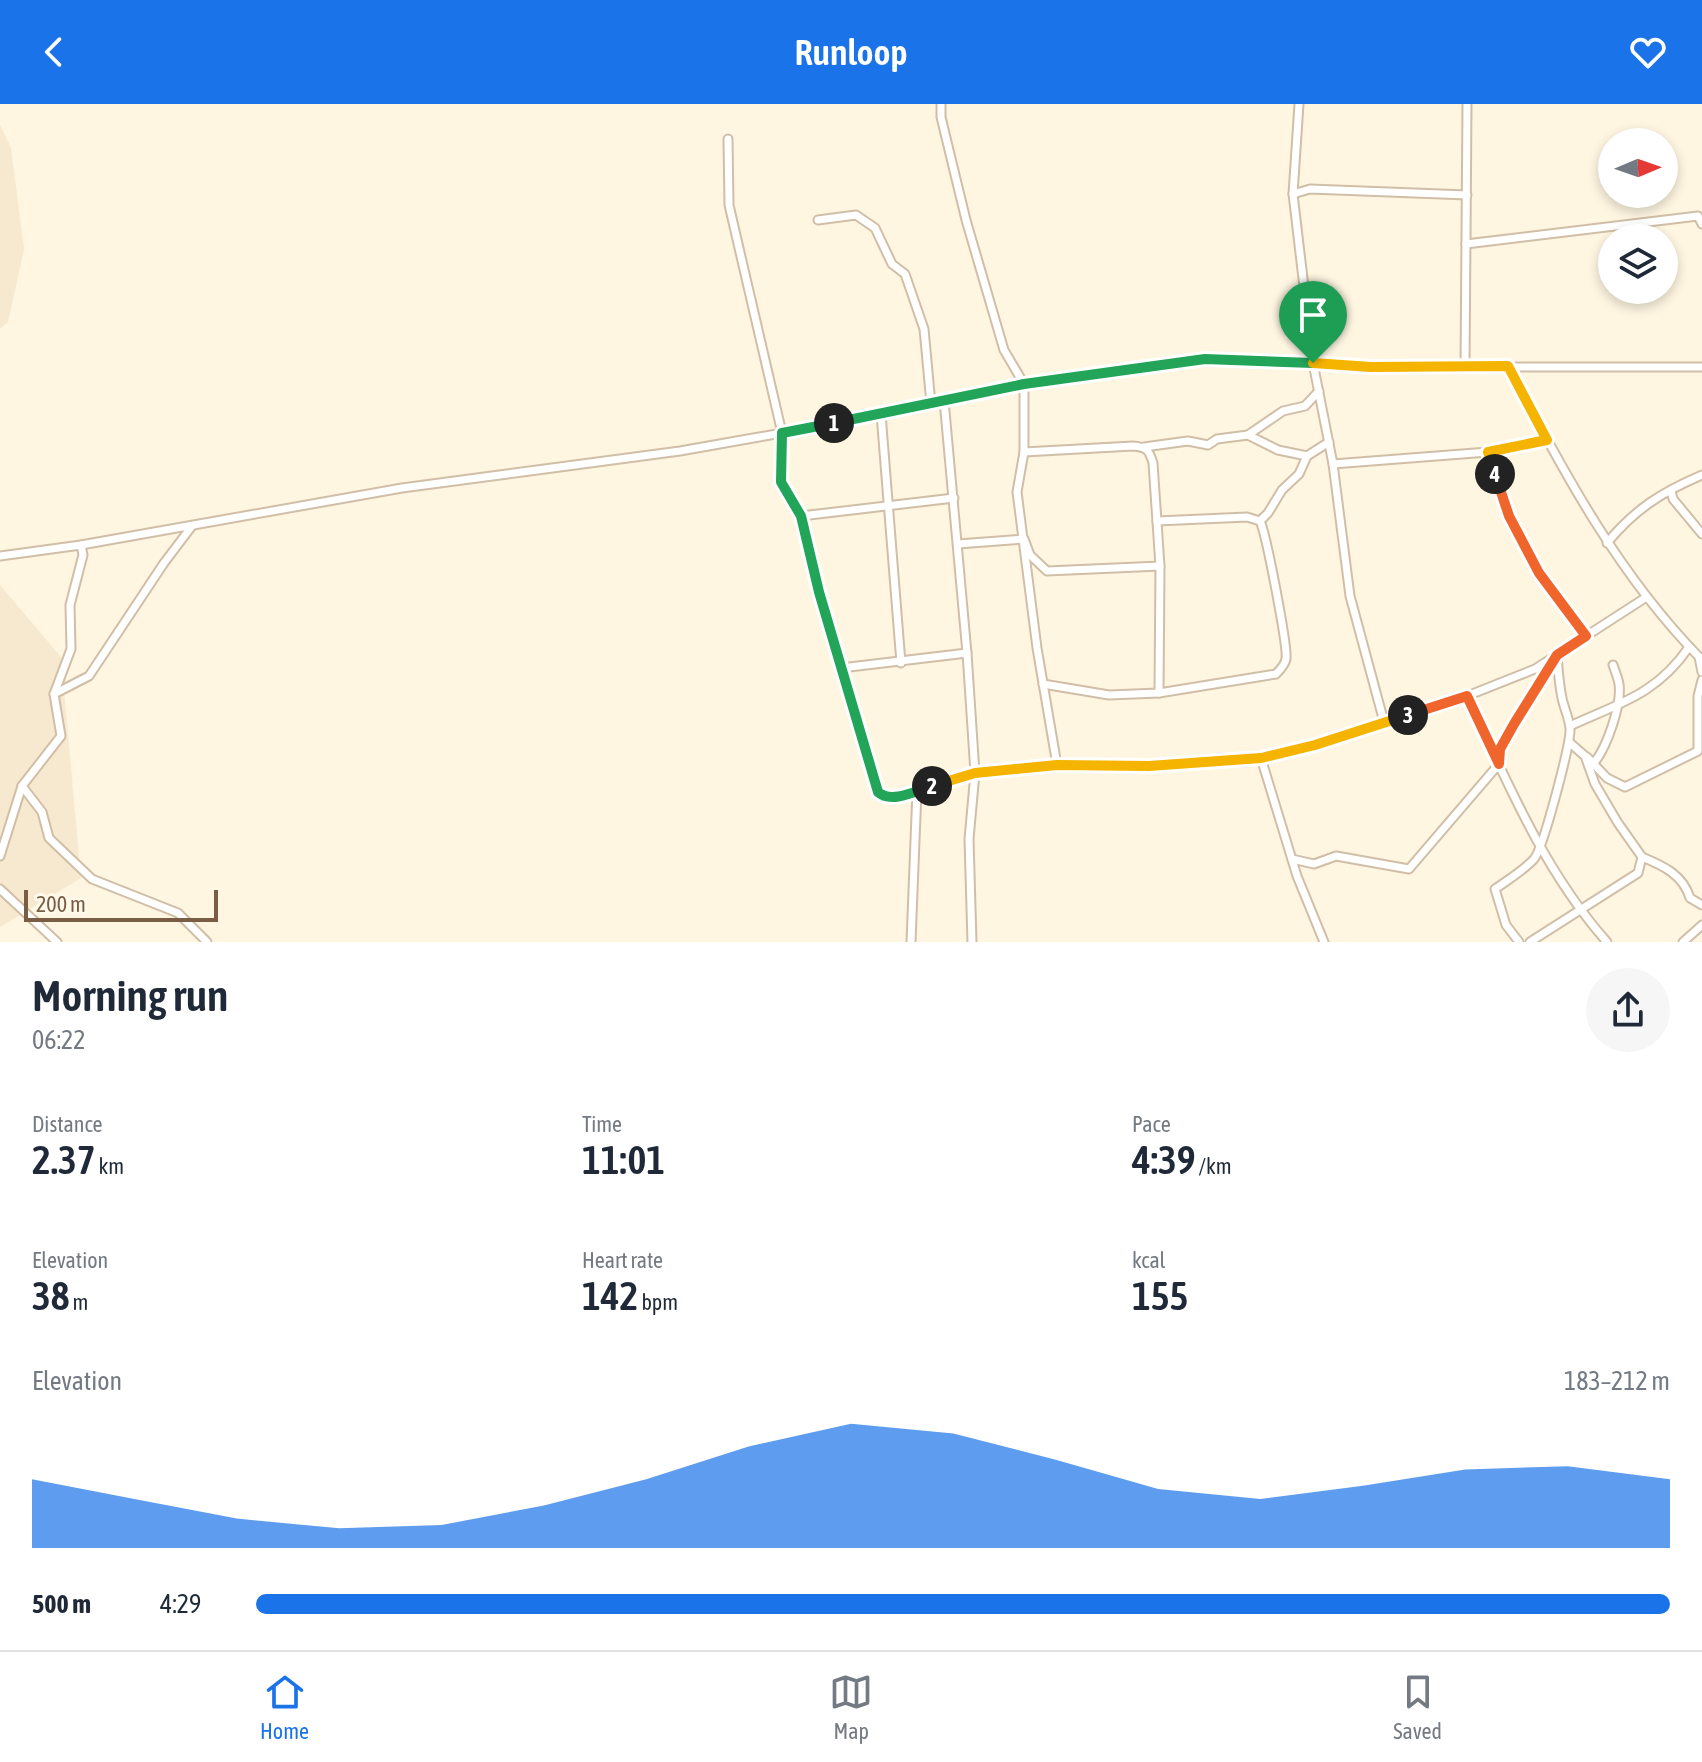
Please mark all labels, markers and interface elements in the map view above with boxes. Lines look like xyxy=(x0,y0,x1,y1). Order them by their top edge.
icon: back xyxy=(32,30,76,74)
icon: heart xyxy=(1626,30,1670,74)
text: Runloop xyxy=(795,31,907,73)
north arrow xyxy=(1598,128,1678,208)
map controls xyxy=(1598,128,1678,304)
button: layers xyxy=(1598,224,1678,304)
pin xyxy=(1279,281,1347,363)
icon: arrive xyxy=(1291,293,1335,337)
pin: 1 xyxy=(814,403,854,443)
text: 1 xyxy=(829,410,839,436)
pin: 4 xyxy=(1475,454,1515,494)
text: 4 xyxy=(1490,461,1500,487)
pin: 3 xyxy=(1388,695,1428,735)
text: 3 xyxy=(1403,702,1413,728)
pin: 2 xyxy=(912,766,952,806)
text: 2 xyxy=(927,773,937,799)
scale bar xyxy=(24,886,218,922)
text: 200 m xyxy=(36,891,86,917)
button: share xyxy=(1586,968,1670,1052)
text: Morning run xyxy=(32,970,228,1020)
text: 06:22 xyxy=(32,1025,86,1055)
text: Distance xyxy=(32,1111,103,1137)
text: Time xyxy=(582,1111,622,1137)
text: Pace xyxy=(1132,1111,1171,1137)
text: 2.37 xyxy=(32,1137,96,1182)
text: 11:01 xyxy=(582,1137,665,1182)
text: 4:39 xyxy=(1132,1137,1196,1182)
text: km xyxy=(96,1153,124,1179)
text: /km xyxy=(1196,1153,1232,1179)
text: Elevation xyxy=(32,1247,108,1273)
text: Heart rate xyxy=(582,1247,663,1273)
text: kcal xyxy=(1132,1247,1165,1273)
text: 38 xyxy=(32,1273,70,1318)
text: 142 xyxy=(582,1273,638,1318)
text: 155 xyxy=(1132,1273,1188,1318)
text: m xyxy=(70,1289,88,1315)
text: bpm xyxy=(638,1289,678,1315)
text: Elevation xyxy=(32,1366,122,1396)
text: 183–212 m xyxy=(1564,1366,1670,1396)
text: 500 m xyxy=(32,1589,91,1619)
text: 4:29 xyxy=(160,1589,201,1619)
tab: Home xyxy=(260,1670,309,1744)
tab: Map xyxy=(829,1670,873,1744)
tab: Saved xyxy=(1393,1670,1442,1744)

